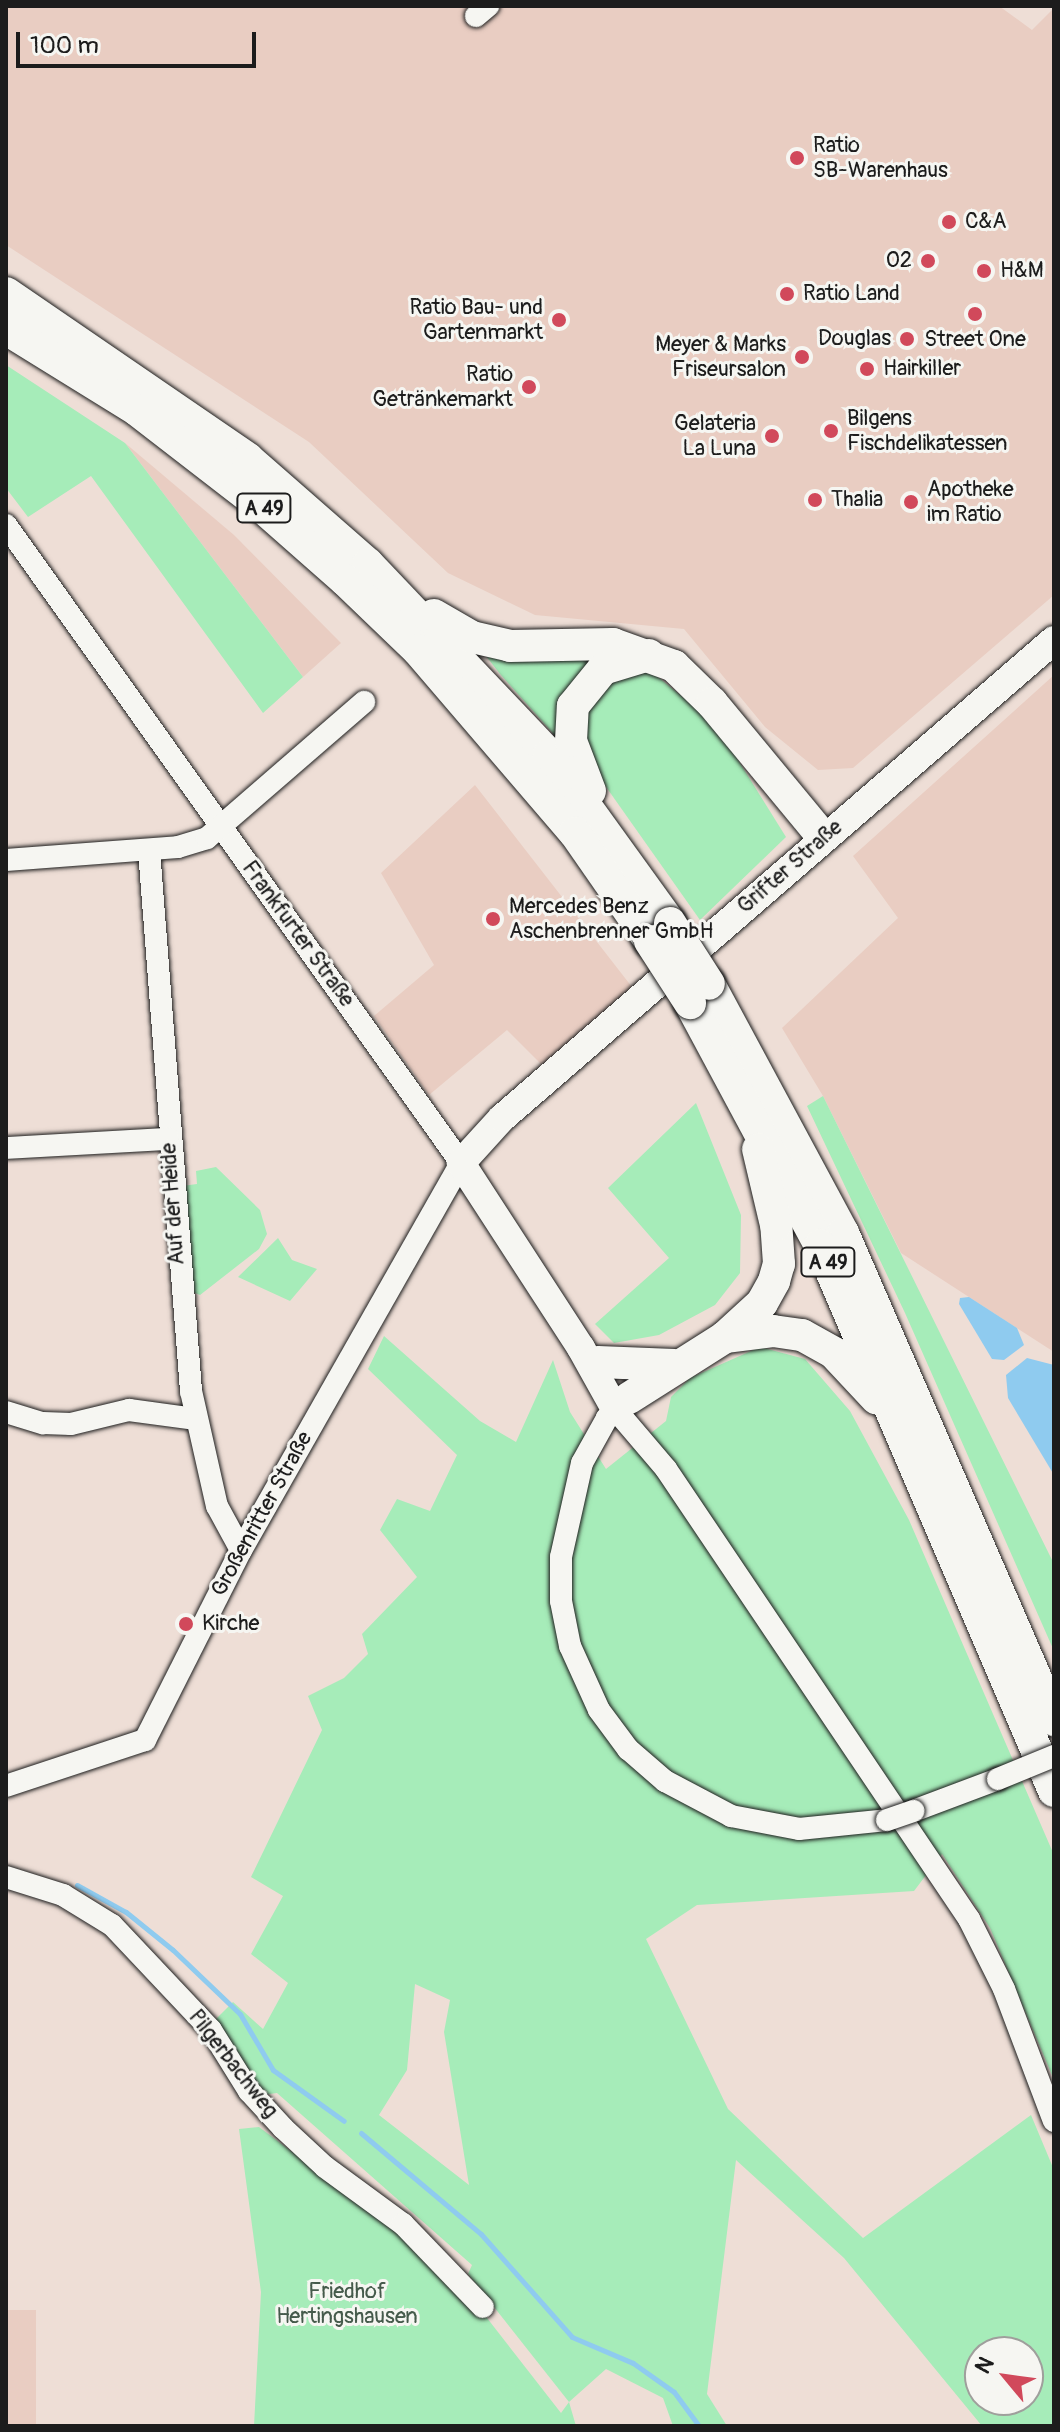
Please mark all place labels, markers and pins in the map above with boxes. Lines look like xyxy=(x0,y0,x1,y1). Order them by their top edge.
place label: Ratio SB-Warenhaus xyxy=(813,132,948,184)
marker: Ratio SB-Warenhaus xyxy=(788,149,806,167)
place label: C&A xyxy=(965,209,1007,235)
marker: C&A xyxy=(940,213,958,231)
place label: O2 xyxy=(886,248,912,274)
marker: O2 xyxy=(919,252,937,270)
place label: H&M xyxy=(1000,258,1044,284)
marker: H&M xyxy=(975,262,993,280)
place label: Ratio Land xyxy=(803,281,900,307)
marker: Ratio Land xyxy=(778,285,796,303)
place label: Ratio Bau- und Gartenmarkt xyxy=(410,294,543,346)
marker: Street One xyxy=(966,305,984,323)
marker: Ratio Bau- und Gartenmarkt xyxy=(550,311,568,329)
place label: Douglas xyxy=(818,326,891,352)
place label: Street One xyxy=(924,327,1026,353)
marker: Douglas xyxy=(898,330,916,348)
place label: Meyer & Marks Friseursalon xyxy=(655,331,786,382)
marker: Meyer & Marks Friseursalon xyxy=(793,348,811,366)
place label: Hairkiller xyxy=(883,356,961,382)
marker: Hairkiller xyxy=(858,360,876,378)
place label: Ratio Getränkemarkt xyxy=(372,361,513,412)
marker: Ratio Getränkemarkt xyxy=(520,378,538,396)
place label: Bilgens Fischdelikatessen xyxy=(847,405,1007,456)
place label: Gelateria La Luna xyxy=(674,410,756,462)
marker: Bilgens Fischdelikatessen xyxy=(822,422,840,440)
marker: Gelateria La Luna xyxy=(763,427,781,445)
place label: Apotheke im Ratio xyxy=(927,476,1014,528)
place label: Thalia xyxy=(831,487,883,513)
marker: Thalia xyxy=(806,491,824,509)
marker: Apotheke im Ratio xyxy=(902,493,920,511)
place label: Mercedes Benz Aschenbrenner GmbH xyxy=(509,893,713,944)
marker: Mercedes Benz Aschenbrenner GmbH xyxy=(484,910,502,928)
place label: Kirche xyxy=(202,1611,259,1637)
marker: Kirche xyxy=(177,1615,195,1633)

